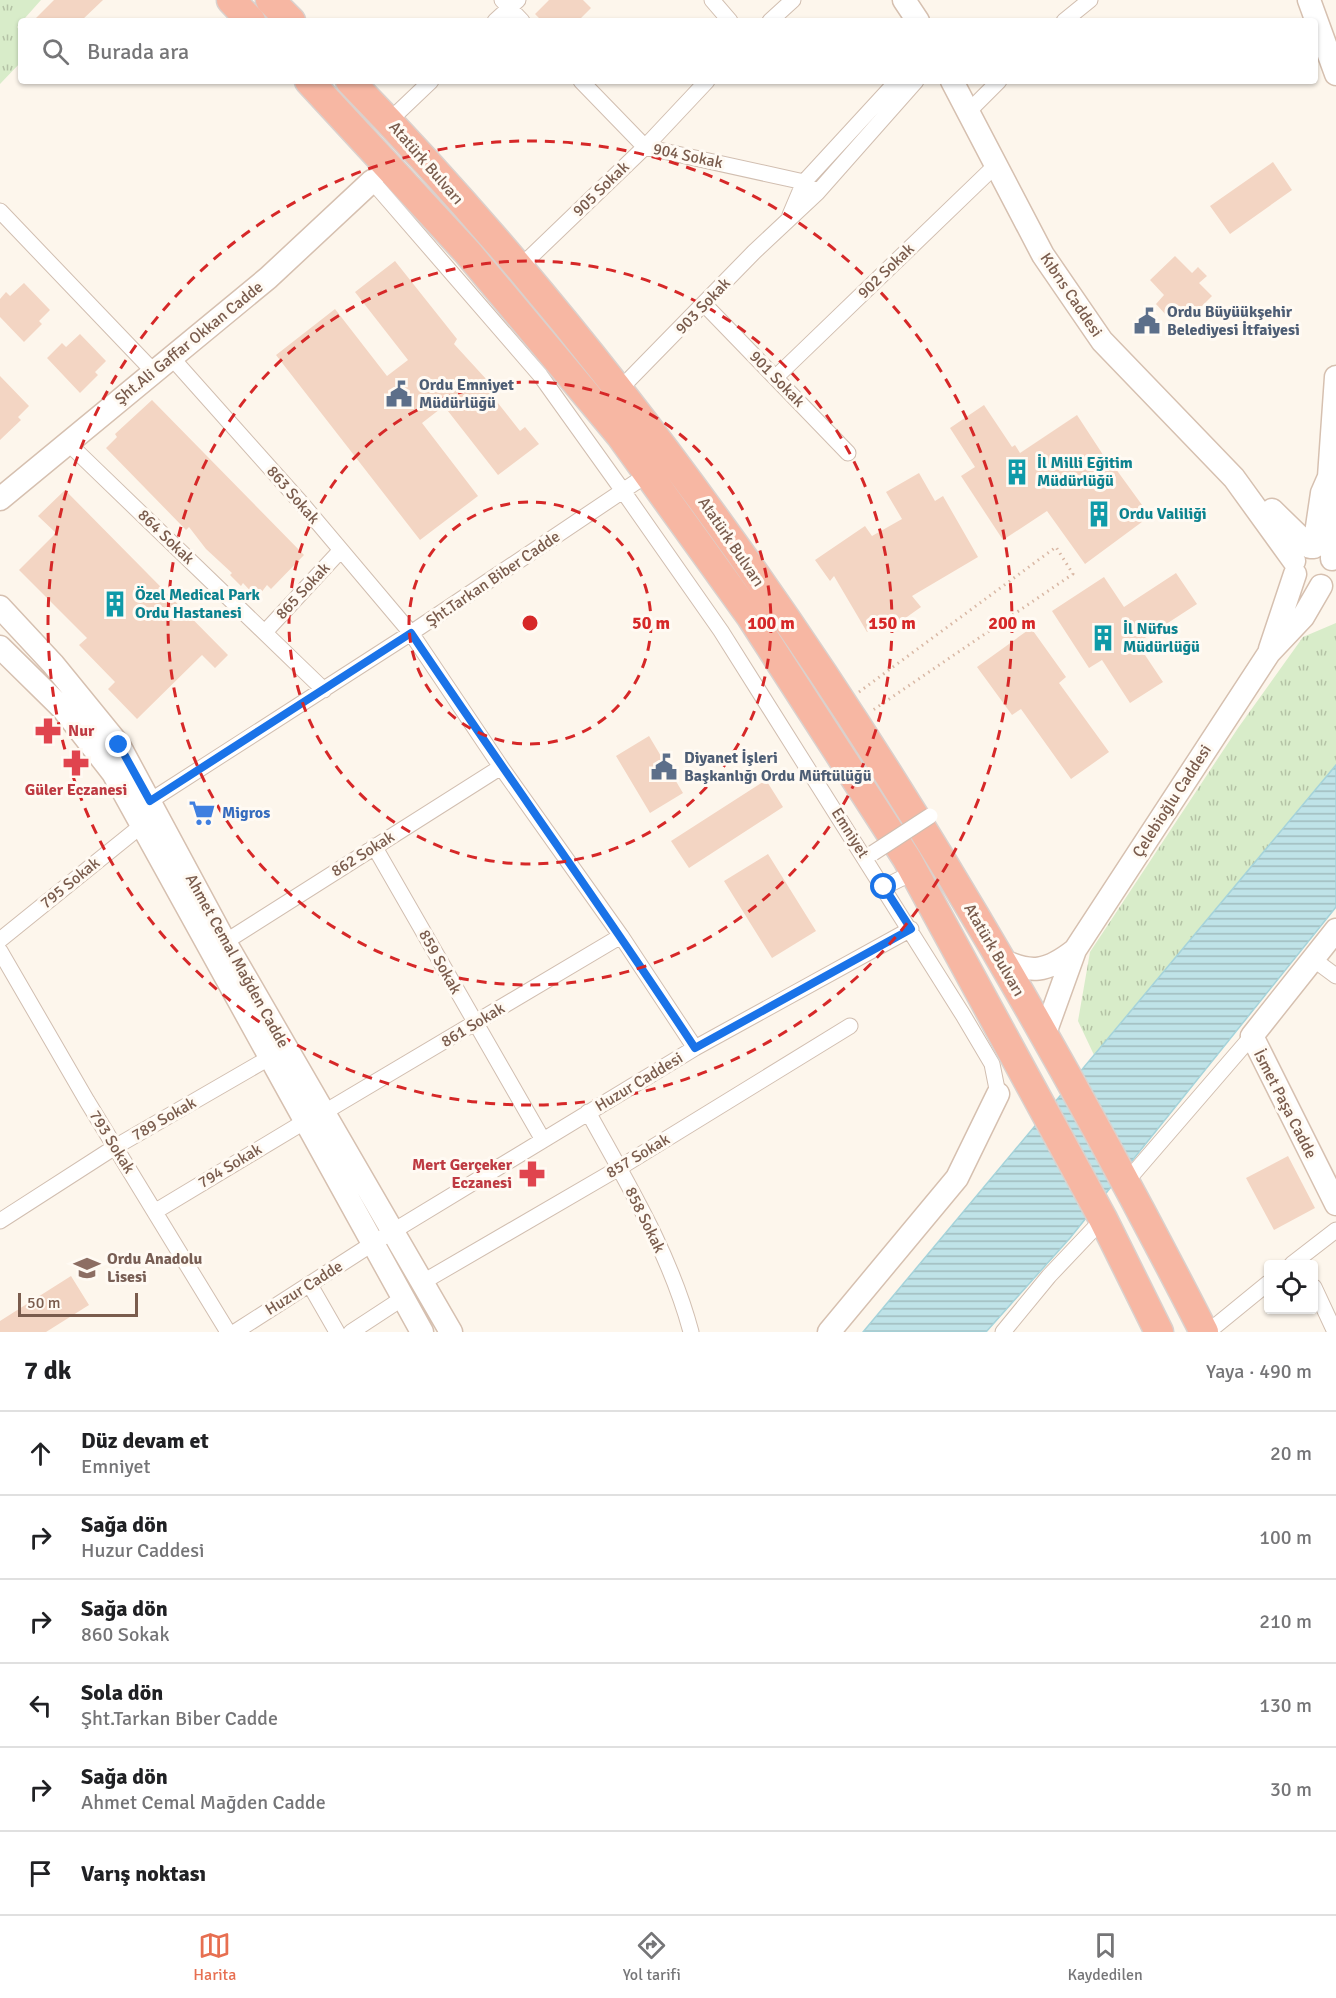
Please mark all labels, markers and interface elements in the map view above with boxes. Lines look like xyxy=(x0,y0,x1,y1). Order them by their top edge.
search box xyxy=(18,18,1318,84)
icon: search xyxy=(39,35,72,68)
text: Burada ara xyxy=(87,38,189,65)
street label: Atatürk Bulvarı xyxy=(384,117,468,209)
street label: 904 Sokak xyxy=(651,139,725,173)
street label: 905 Sokak xyxy=(569,157,633,221)
street label: 902 Sokak xyxy=(854,239,918,303)
street label: Kıbrıs Caddesi xyxy=(1036,249,1106,341)
street label: 903 Sokak xyxy=(671,274,735,338)
street label: Şht.Ali Gaffar Okkan Cadde xyxy=(111,277,267,409)
place label: Ordu Büyüükşehir Belediyesi İtfaiyesi xyxy=(1167,302,1300,340)
public building icon: Ordu Büyüükşehir Belediyesi İtfaiyesi xyxy=(1132,306,1162,336)
street label: 901 Sokak xyxy=(745,347,809,411)
place label: Ordu Emniyet Müdürlüğü xyxy=(419,375,514,413)
public building icon: Ordu Emniyet Müdürlüğü xyxy=(384,379,414,409)
place label: İl Milli Eğitim Müdürlüğü xyxy=(1037,453,1133,491)
building icon: İl Milli Eğitim Müdürlüğü xyxy=(1002,457,1032,487)
street label: 863 Sokak xyxy=(262,462,324,528)
street label: Atatürk Bulvarı xyxy=(694,493,768,591)
building icon: Ordu Valiliği xyxy=(1084,499,1114,529)
place label: Ordu Valiliği xyxy=(1119,504,1207,524)
street label: 864 Sokak xyxy=(134,505,198,569)
street label: Şht.Tarkan Biber Cadde xyxy=(422,527,564,631)
street label: 865 Sokak xyxy=(272,558,334,624)
place label: Özel Medical Park Ordu Hastanesi xyxy=(135,585,261,623)
building icon: Özel Medical Park Ordu Hastanesi xyxy=(100,589,130,619)
text: 50 m xyxy=(632,612,670,634)
text: 100 m xyxy=(747,612,795,634)
text: 150 m xyxy=(868,612,916,634)
text: 200 m xyxy=(988,612,1036,634)
centre of rings xyxy=(520,613,540,633)
place label: İl Nüfus Müdürlüğü xyxy=(1123,619,1200,657)
building icon: İl Nüfus Müdürlüğü xyxy=(1088,623,1118,653)
pharmacy icon: Nur xyxy=(33,716,63,746)
place label: Nur xyxy=(68,721,95,741)
route end xyxy=(105,731,131,757)
street label: Çelebioğlu Caddesi xyxy=(1128,741,1216,861)
pharmacy icon: Güler Eczanesi xyxy=(61,748,91,778)
place label: Diyanet İşleri Başkanlığı Ordu Müftülüğü xyxy=(684,748,872,786)
public building icon: Diyanet İşleri Başkanlığı Ordu Müftülüğü xyxy=(649,752,679,782)
place label: Güler Eczanesi xyxy=(25,780,127,800)
supermarket icon: Migros xyxy=(187,798,217,828)
place label: Migros xyxy=(222,803,270,823)
street label: Emniyet xyxy=(827,804,873,862)
street label: 862 Sokak xyxy=(328,827,398,881)
street label: 795 Sokak xyxy=(36,853,104,913)
street label: Ahmet Cemal Mağden Cadde xyxy=(181,871,293,1051)
route start xyxy=(870,873,896,899)
street label: Atatürk Bulvarı xyxy=(959,900,1029,1000)
street label: 859 Sokak xyxy=(414,926,466,998)
street label: 861 Sokak xyxy=(438,998,508,1052)
street label: İsmet Paşa Cadde xyxy=(1249,1046,1321,1162)
street label: Huzur Caddesi xyxy=(592,1048,686,1116)
street label: 789 Sokak xyxy=(128,1093,200,1145)
street label: 793 Sokak xyxy=(85,1107,139,1177)
street label: 857 Sokak xyxy=(603,1129,673,1183)
street label: 794 Sokak xyxy=(195,1139,265,1193)
place label: Mert Gerçeker Eczanesi xyxy=(412,1155,513,1193)
pharmacy icon: Mert Gerçeker Eczanesi xyxy=(517,1159,547,1189)
street label: 858 Sokak xyxy=(620,1184,670,1256)
place label: Ordu Anadolu Lisesi xyxy=(107,1249,203,1287)
school or university icon: Ordu Anadolu Lisesi xyxy=(72,1253,102,1283)
street label: Huzur Cadde xyxy=(262,1256,346,1320)
map controls xyxy=(1264,1260,1318,1314)
button: locate xyxy=(1264,1260,1318,1314)
scale bar xyxy=(18,1290,138,1318)
text: 50 m xyxy=(27,1293,61,1313)
text: 7 dk xyxy=(24,1355,71,1387)
text: Yaya · 490 m xyxy=(1206,1359,1312,1384)
text: Düz devam et xyxy=(81,1427,209,1454)
icon: ahead xyxy=(24,1437,57,1470)
text: 20 m xyxy=(1270,1441,1312,1466)
text: Emniyet xyxy=(81,1454,151,1479)
text: Sağa dön xyxy=(81,1511,168,1538)
icon: right xyxy=(24,1521,57,1554)
text: 100 m xyxy=(1259,1525,1312,1550)
text: Huzur Caddesi xyxy=(81,1538,204,1563)
text: Sağa dön xyxy=(81,1595,168,1622)
icon: right xyxy=(24,1605,57,1638)
text: 210 m xyxy=(1259,1609,1312,1634)
text: 860 Sokak xyxy=(81,1622,170,1647)
text: Sola dön xyxy=(81,1679,163,1706)
icon: left xyxy=(24,1689,57,1722)
text: 130 m xyxy=(1259,1693,1312,1718)
text: Şht.Tarkan Biber Cadde xyxy=(81,1706,278,1731)
text: Sağa dön xyxy=(81,1763,168,1790)
icon: right xyxy=(24,1773,57,1806)
text: 30 m xyxy=(1270,1777,1312,1802)
text: Ahmet Cemal Mağden Cadde xyxy=(81,1790,326,1815)
icon: arrive xyxy=(24,1857,57,1890)
text: Varış noktası xyxy=(81,1860,206,1887)
tab: Harita xyxy=(193,1929,236,1985)
tab: Yol tarifi xyxy=(623,1929,681,1985)
tab: Kaydedilen xyxy=(1067,1929,1143,1985)

